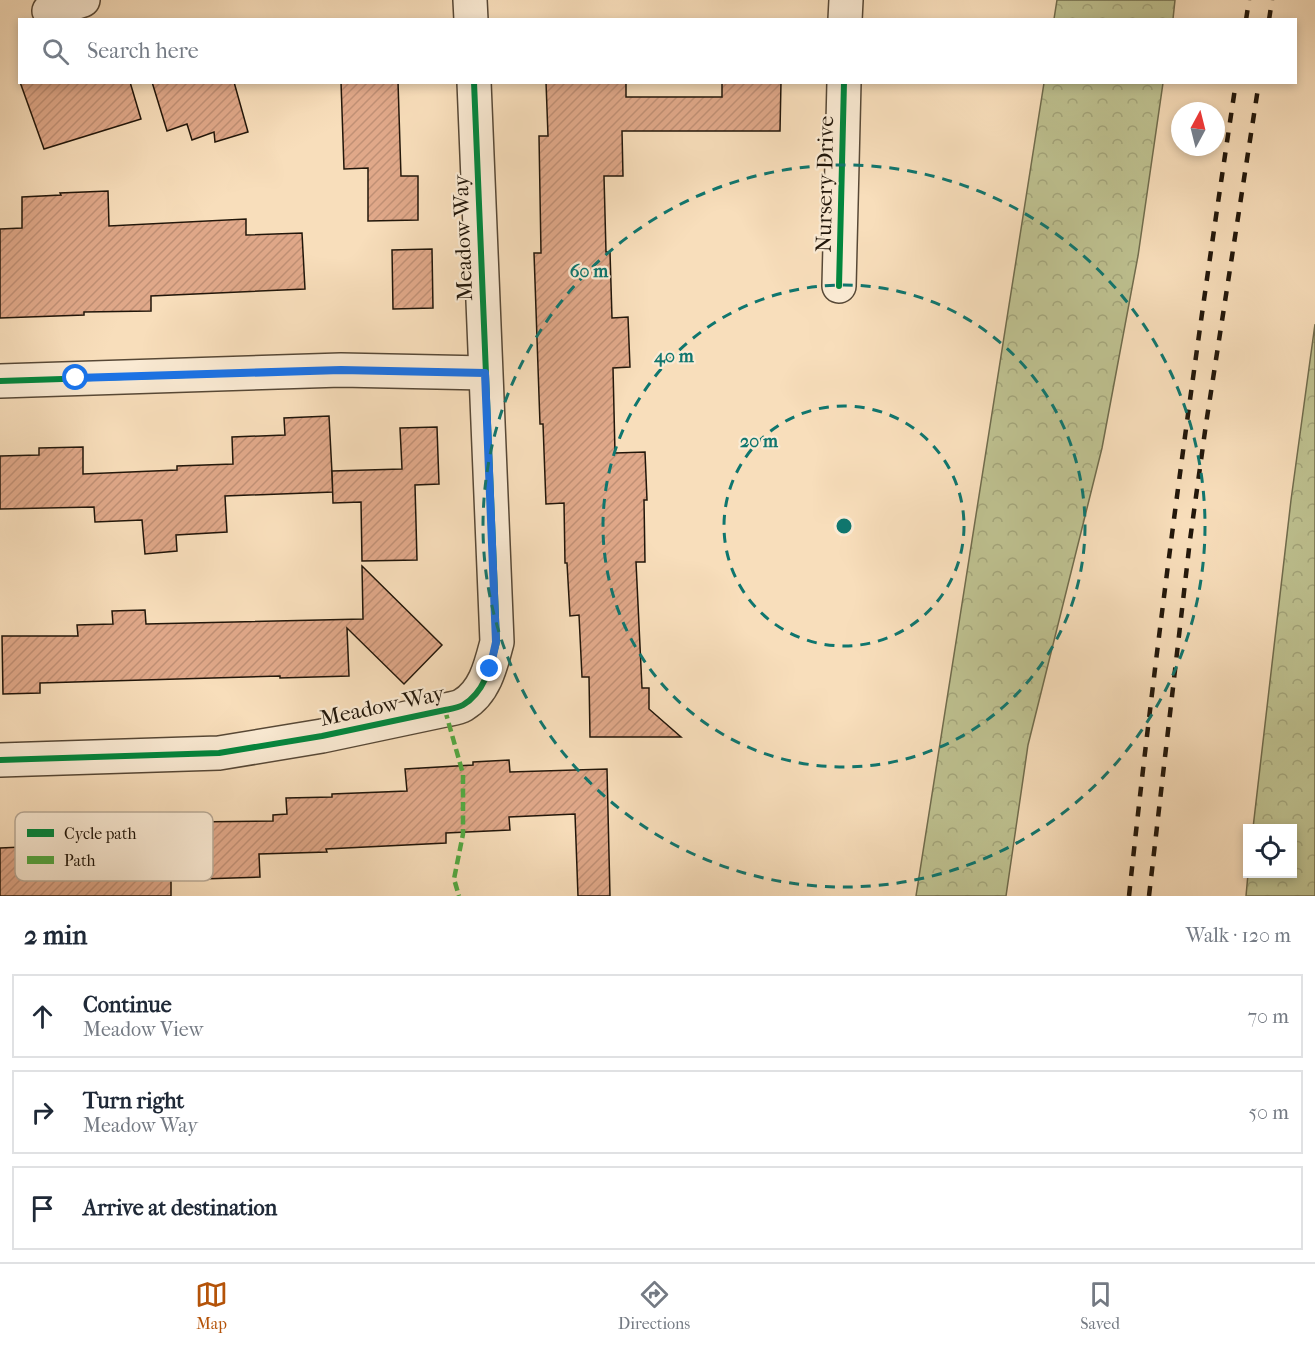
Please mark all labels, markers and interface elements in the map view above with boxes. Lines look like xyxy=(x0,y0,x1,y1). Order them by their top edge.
search box xyxy=(18,18,1297,84)
icon: search xyxy=(39,35,72,68)
text: Search here xyxy=(87,38,199,64)
north arrow xyxy=(1171,102,1225,156)
street label: Nursery Drive xyxy=(811,115,839,253)
street label: Meadow Way xyxy=(448,173,478,302)
text: 60 m xyxy=(570,261,609,282)
text: 40 m xyxy=(653,346,695,367)
route start xyxy=(62,364,88,390)
text: 20 m xyxy=(740,431,779,452)
centre of rings xyxy=(834,516,854,536)
route end xyxy=(476,655,502,681)
street label: Meadow Way xyxy=(318,680,448,732)
legend xyxy=(15,812,213,881)
text: Cycle path xyxy=(64,824,136,843)
map controls xyxy=(1243,824,1297,878)
button: locate xyxy=(1243,824,1297,878)
text: Path xyxy=(64,851,96,870)
text: 2 min xyxy=(24,920,87,951)
text: Walk · 120 m xyxy=(1186,924,1291,947)
text: Continue xyxy=(83,992,172,1018)
icon: ahead xyxy=(26,1000,59,1033)
text: 70 m xyxy=(1247,1005,1289,1028)
text: Meadow View xyxy=(83,1018,203,1041)
text: Turn right xyxy=(83,1088,184,1114)
icon: right xyxy=(26,1096,59,1129)
text: 50 m xyxy=(1248,1101,1289,1124)
text: Meadow Way xyxy=(83,1114,198,1137)
icon: arrive xyxy=(26,1192,59,1225)
text: Arrive at destination xyxy=(83,1195,277,1221)
tab: Map xyxy=(195,1278,228,1333)
tab: Directions xyxy=(618,1278,690,1333)
tab: Saved xyxy=(1080,1278,1120,1333)

